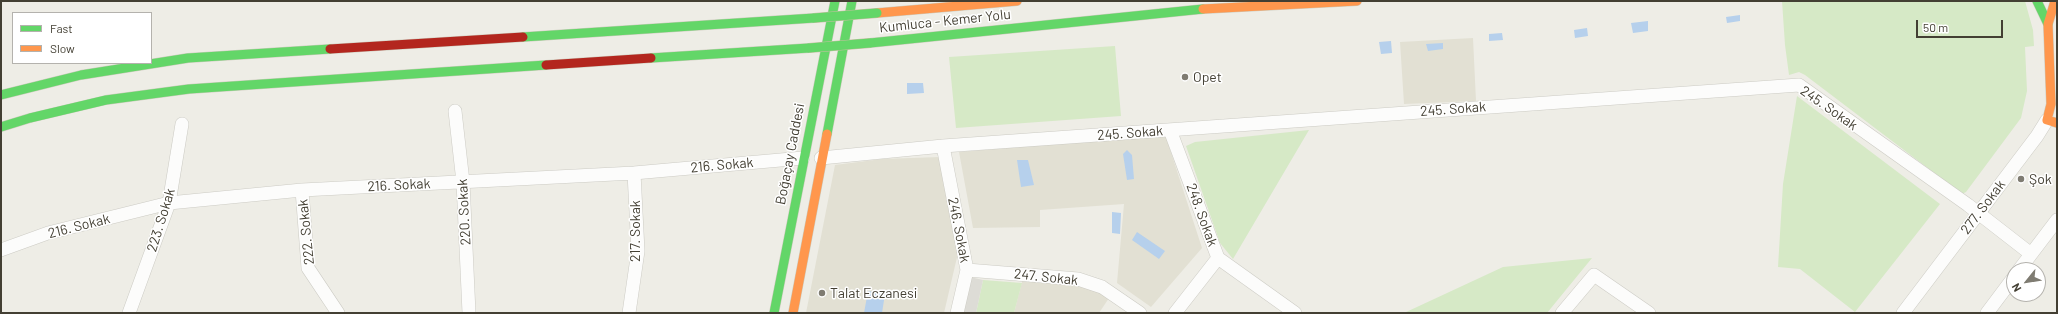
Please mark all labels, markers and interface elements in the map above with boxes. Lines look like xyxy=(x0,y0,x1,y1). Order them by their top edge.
street label: Kumluca - Kemer Yolu xyxy=(878,6,1012,36)
legend xyxy=(12,12,152,64)
scale bar xyxy=(1918,12,2005,38)
text: 50 m xyxy=(1923,20,1948,34)
text: Fast xyxy=(50,21,73,35)
text: Slow xyxy=(50,41,75,55)
place label: Opet xyxy=(1193,69,1222,85)
marker: Opet xyxy=(1180,72,1190,82)
street label: 245. Sokak xyxy=(1797,82,1861,134)
street label: 245. Sokak xyxy=(1420,98,1486,120)
street label: Boğaçay Caddesi xyxy=(772,102,808,206)
street label: 245. Sokak xyxy=(1097,122,1163,144)
street label: 216. Sokak xyxy=(690,154,754,176)
place label: Şok xyxy=(2029,171,2052,187)
marker: Şok xyxy=(2016,174,2026,184)
street label: 216. Sokak xyxy=(367,175,431,195)
street label: 277. Sokak xyxy=(1957,177,2009,237)
street label: 220. Sokak xyxy=(454,178,474,246)
street label: 248. Sokak xyxy=(1183,181,1221,249)
street label: 223. Sokak xyxy=(143,186,179,254)
street label: 246. Sokak xyxy=(944,196,974,264)
street label: 222. Sokak xyxy=(294,198,318,266)
street label: 217. Sokak xyxy=(627,200,643,262)
street label: 216. Sokak xyxy=(46,210,112,242)
north arrow xyxy=(2006,262,2046,302)
street label: 247. Sokak xyxy=(1013,265,1079,289)
text: N xyxy=(2009,281,2024,294)
place label: Talat Eczanesi xyxy=(830,285,917,301)
marker: Talat Eczanesi xyxy=(817,288,827,298)

